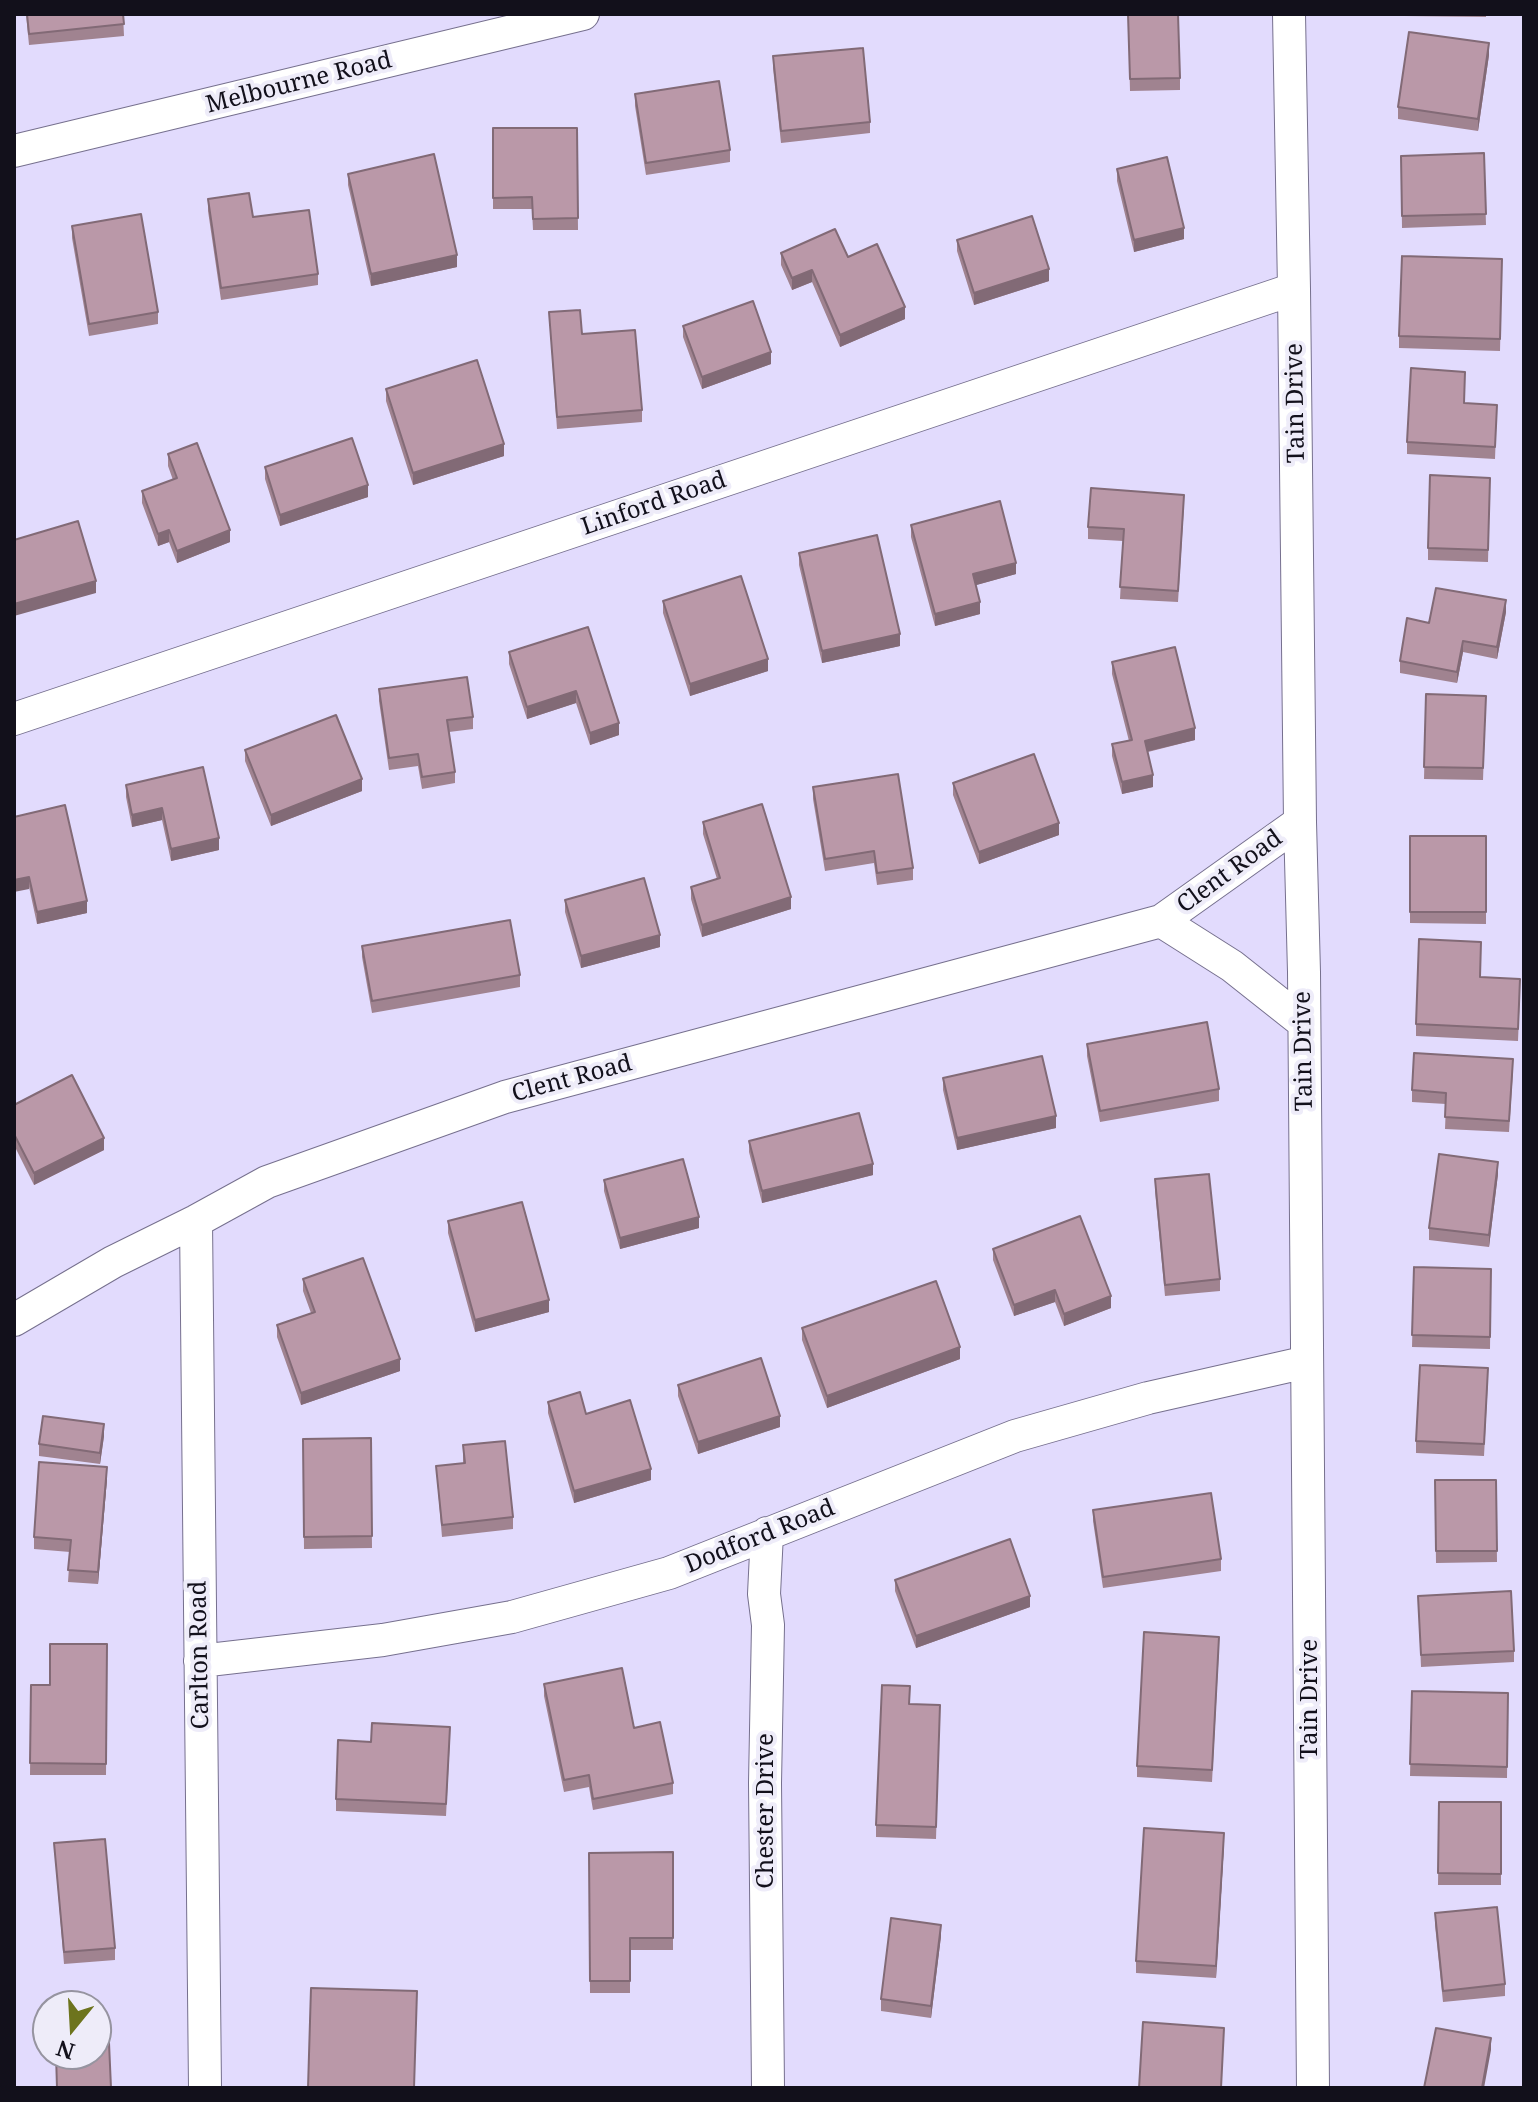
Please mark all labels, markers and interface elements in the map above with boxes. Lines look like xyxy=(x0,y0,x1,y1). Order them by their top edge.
street label: Melbourne Road xyxy=(203,46,395,120)
street label: Tain Drive xyxy=(1281,343,1311,463)
street label: Linford Road xyxy=(578,466,730,542)
street label: Clent Road xyxy=(1172,824,1288,920)
street label: Tain Drive xyxy=(1289,991,1319,1111)
street label: Clent Road xyxy=(509,1049,635,1109)
street label: Dodford Road xyxy=(681,1494,839,1580)
street label: Carlton Road xyxy=(184,1580,216,1730)
street label: Tain Drive xyxy=(1296,1639,1324,1759)
street label: Chester Drive xyxy=(752,1733,780,1889)
north arrow xyxy=(32,1990,112,2070)
text: N xyxy=(52,2034,78,2068)

